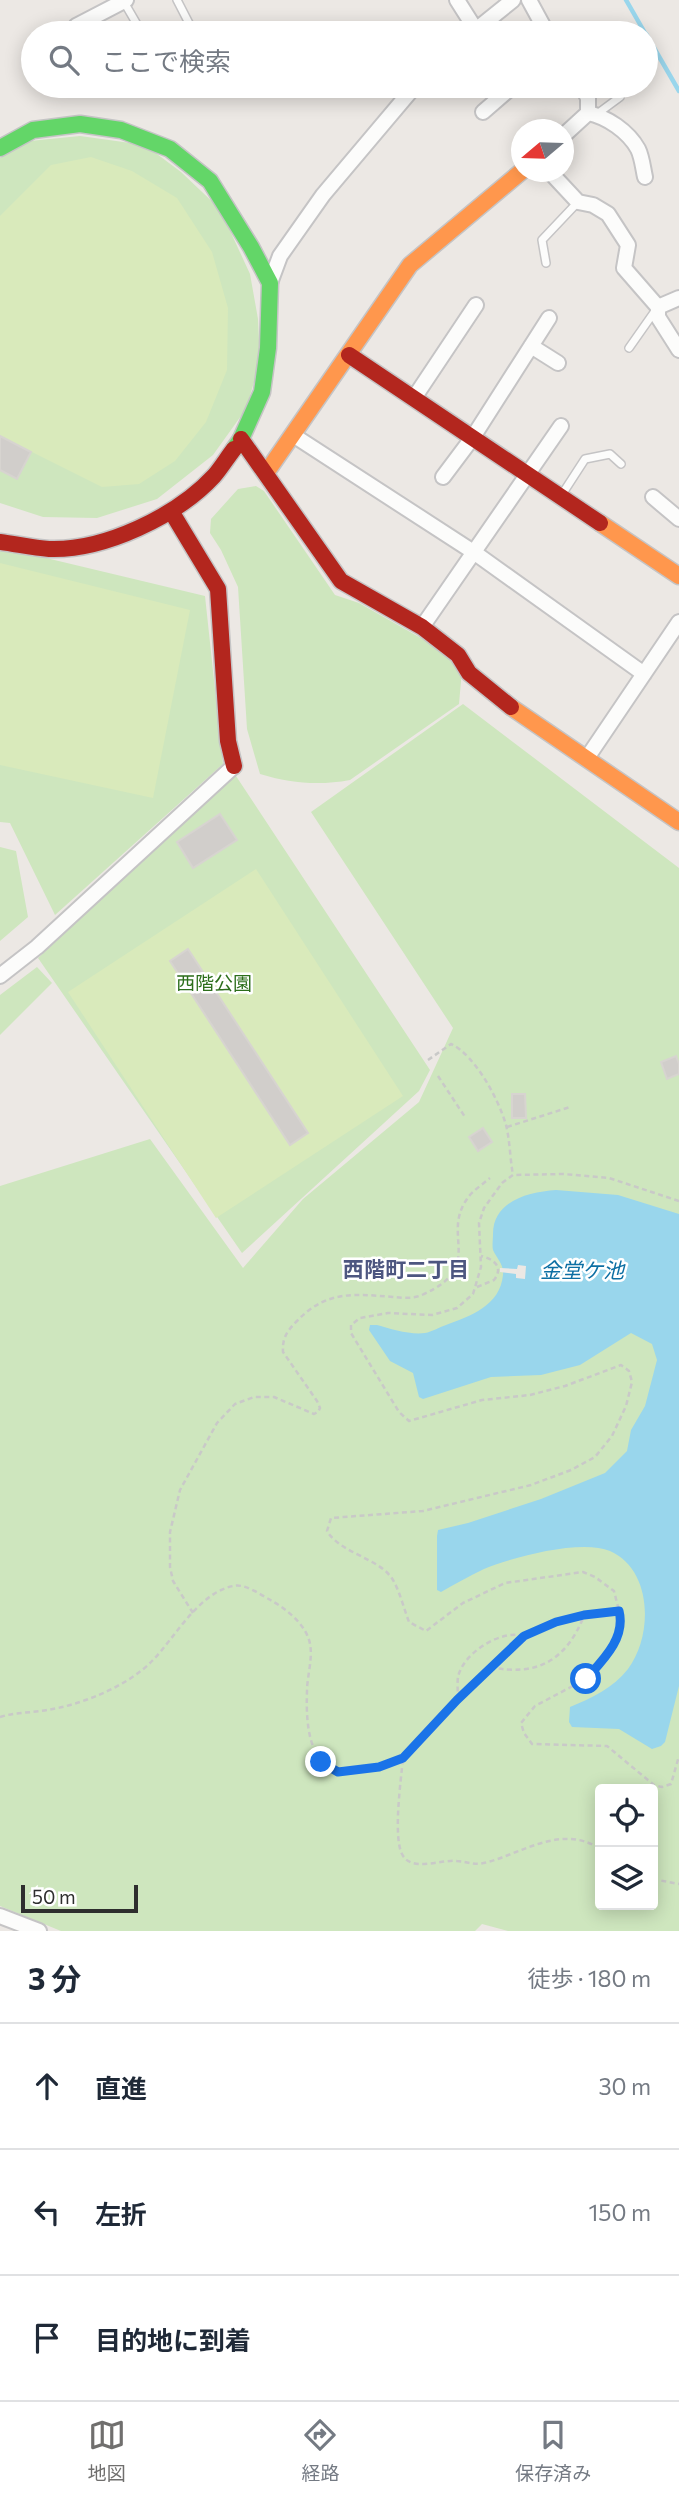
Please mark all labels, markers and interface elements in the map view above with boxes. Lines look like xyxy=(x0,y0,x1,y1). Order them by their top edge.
search box xyxy=(21,21,658,98)
icon: search xyxy=(45,41,83,79)
text: ここで検索 xyxy=(101,45,231,76)
north arrow xyxy=(511,119,574,182)
park label: 西階公園 xyxy=(176,971,252,994)
district label: 西階町二丁目 xyxy=(343,1256,469,1281)
water label: 金堂ケ池 xyxy=(540,1257,626,1282)
route start xyxy=(570,1663,601,1694)
route end xyxy=(305,1746,336,1777)
map controls xyxy=(595,1784,658,1910)
button: locate xyxy=(595,1784,658,1847)
button: layers xyxy=(595,1847,658,1910)
scale bar xyxy=(21,1882,138,1914)
text: 50 m xyxy=(32,1885,76,1908)
text: 3 分 xyxy=(28,1959,81,1996)
text: 徒歩 · 180 m xyxy=(527,1964,651,1992)
icon: ahead xyxy=(28,2067,66,2105)
text: 直進 xyxy=(95,2072,147,2103)
text: 30 m xyxy=(598,2072,651,2100)
icon: left xyxy=(28,2193,66,2231)
text: 左折 xyxy=(95,2198,147,2229)
text: 150 m xyxy=(588,2198,651,2226)
icon: arrive xyxy=(28,2319,66,2357)
text: 目的地に到着 xyxy=(95,2324,251,2355)
tab: 地図 xyxy=(88,2416,126,2485)
tab: 経路 xyxy=(301,2416,339,2485)
tab: 保存済み xyxy=(515,2416,591,2485)

